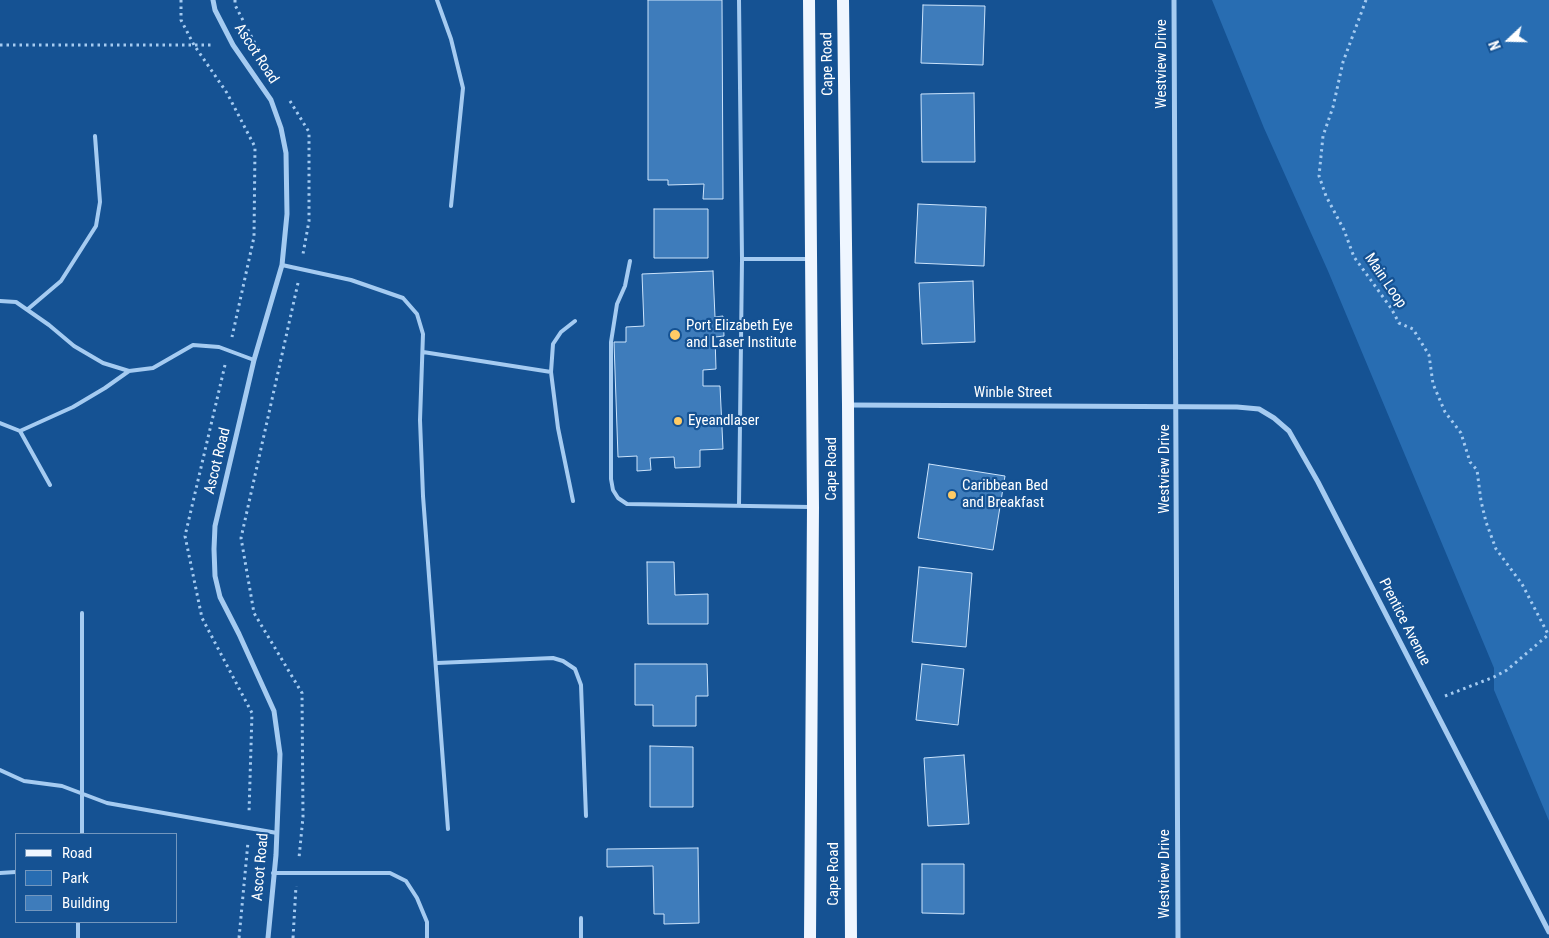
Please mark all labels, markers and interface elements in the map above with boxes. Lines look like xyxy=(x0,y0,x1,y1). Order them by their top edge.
north arrow xyxy=(1484,15,1534,65)
street label: Westview Drive xyxy=(1153,19,1171,109)
street label: Ascot Road xyxy=(230,21,282,87)
street label: Cape Road xyxy=(818,32,838,96)
text: N xyxy=(1486,39,1504,52)
street label: Main Loop xyxy=(1360,250,1410,312)
place label: Port Elizabeth Eye and Laser Institute xyxy=(686,317,796,352)
marker: Port Elizabeth Eye and Laser Institute xyxy=(668,328,682,342)
street label: Winble Street xyxy=(974,384,1052,402)
place label: Eyeandlaser xyxy=(688,412,759,430)
marker: Eyeandlaser xyxy=(672,415,684,427)
street label: Westview Drive xyxy=(1156,424,1174,514)
street label: Ascot Road xyxy=(201,426,235,496)
street label: Cape Road xyxy=(823,437,841,501)
place label: Caribbean Bed and Breakfast xyxy=(962,477,1048,512)
marker: Caribbean Bed and Breakfast xyxy=(946,489,958,501)
street label: Prentice Avenue xyxy=(1374,575,1434,669)
street label: Westview Drive xyxy=(1156,829,1174,919)
street label: Ascot Road xyxy=(249,832,273,902)
legend xyxy=(15,833,178,923)
street label: Cape Road xyxy=(825,842,843,906)
text: Road xyxy=(62,844,92,862)
text: Park xyxy=(62,869,89,887)
text: Building xyxy=(62,894,110,912)

